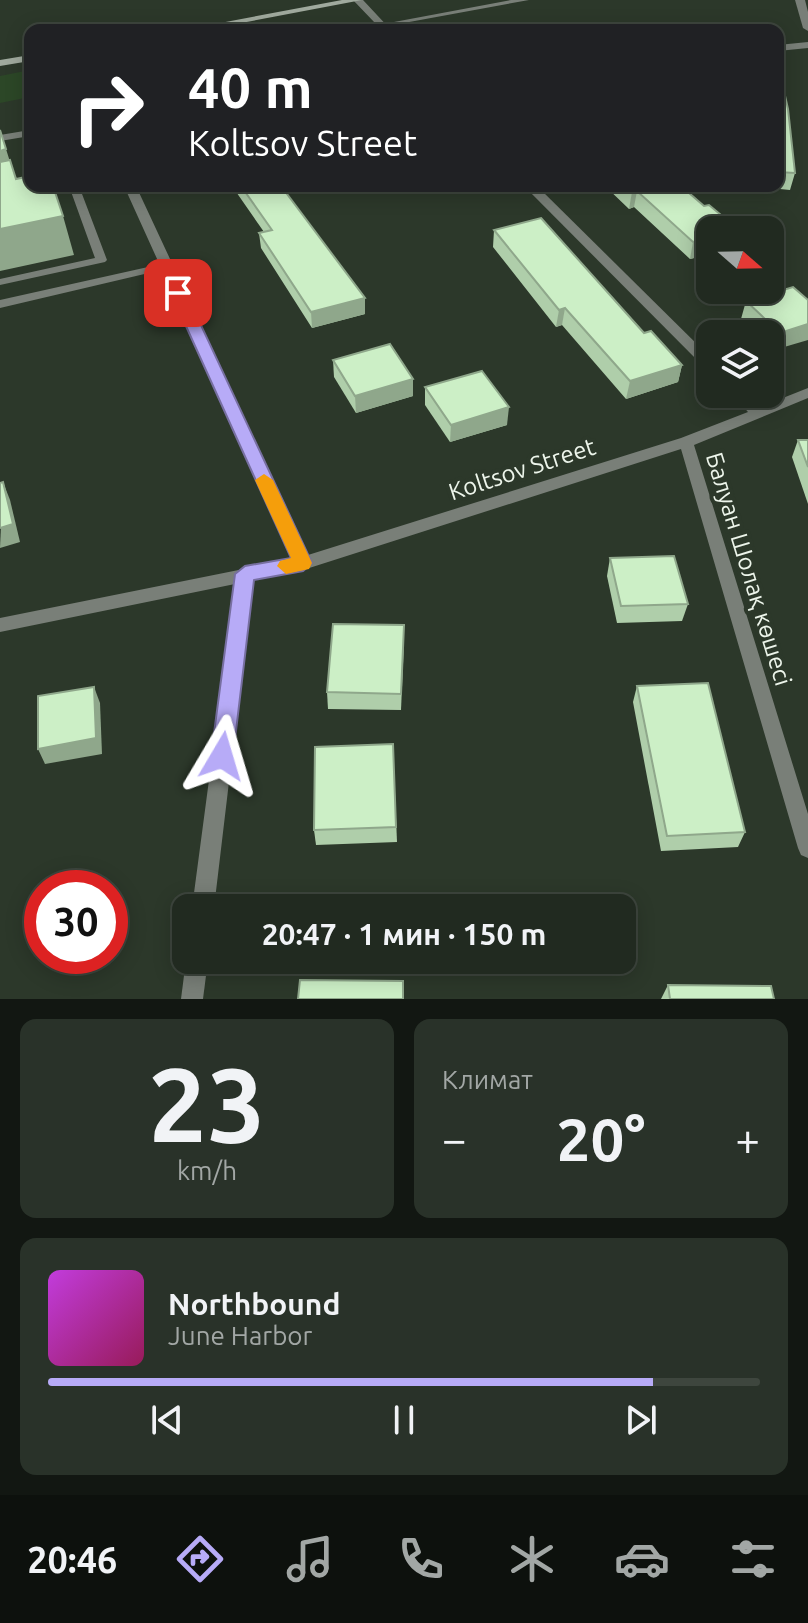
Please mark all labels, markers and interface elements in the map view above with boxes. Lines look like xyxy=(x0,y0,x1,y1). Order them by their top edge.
icon: right xyxy=(56,56,160,160)
text: 40 m xyxy=(188,56,313,119)
text: Koltsov Street xyxy=(188,122,417,163)
north arrow xyxy=(696,216,784,304)
map controls xyxy=(696,216,784,408)
pin xyxy=(144,259,212,327)
icon: arrive xyxy=(156,271,200,315)
button: layers xyxy=(696,320,784,408)
street label: Koltsov Street xyxy=(445,432,599,505)
street label: Балуан Шолақ көшесі xyxy=(701,449,797,689)
position arrow xyxy=(180,714,264,798)
speed limit sign: 30 xyxy=(24,870,128,974)
text: 20:47 · 1 мин · 150 m xyxy=(262,917,546,951)
text: 23 xyxy=(148,1045,266,1162)
text: Климат xyxy=(442,1065,533,1094)
text: 20° xyxy=(557,1105,645,1172)
text: − xyxy=(442,1114,467,1163)
text: + xyxy=(735,1114,760,1163)
text: km/h xyxy=(177,1156,237,1185)
text: Northbound xyxy=(168,1287,340,1321)
text: June Harbor xyxy=(168,1321,312,1350)
icon: previous xyxy=(145,1398,189,1442)
icon: pause xyxy=(382,1398,426,1442)
icon: next xyxy=(619,1398,663,1442)
icon: directions xyxy=(172,1531,228,1587)
icon: music xyxy=(282,1531,338,1587)
icon: phone xyxy=(393,1531,449,1587)
icon: climate xyxy=(504,1531,560,1587)
icon: car xyxy=(614,1531,670,1587)
icon: filters xyxy=(725,1531,781,1587)
text: 20:46 xyxy=(27,1539,117,1580)

